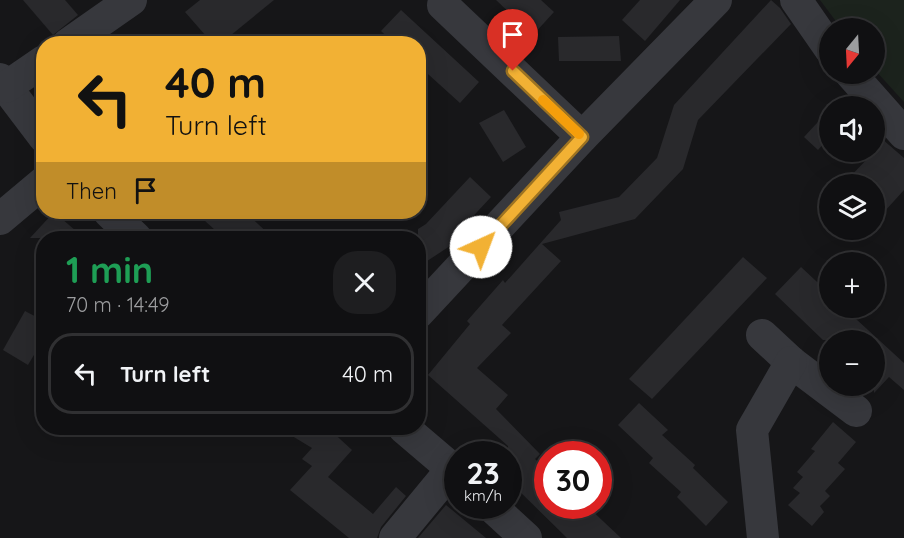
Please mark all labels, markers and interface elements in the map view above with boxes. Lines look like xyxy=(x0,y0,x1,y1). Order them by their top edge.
pin xyxy=(487,9,538,71)
icon: arrive xyxy=(496,18,529,51)
north arrow xyxy=(819,18,885,84)
map controls xyxy=(819,18,885,396)
text: 40 m xyxy=(165,56,266,109)
icon: left xyxy=(66,60,144,138)
button: sound xyxy=(819,96,885,162)
text: Turn left xyxy=(165,108,267,142)
icon: arrive xyxy=(129,174,162,207)
button: layers xyxy=(819,174,885,240)
text: Then xyxy=(66,177,117,205)
position arrow xyxy=(449,215,513,279)
text: 1 min xyxy=(66,247,153,292)
button: close xyxy=(333,251,396,314)
button: + xyxy=(819,252,885,318)
text: 70 m · 14:49 xyxy=(66,292,169,317)
button: − xyxy=(819,330,885,396)
icon: left xyxy=(69,357,102,390)
text: Turn left xyxy=(120,360,210,388)
text: 40 m xyxy=(342,360,393,388)
speed limit sign: 30 xyxy=(534,441,612,519)
text: 23 xyxy=(466,454,500,492)
text: km/h xyxy=(464,486,502,505)

